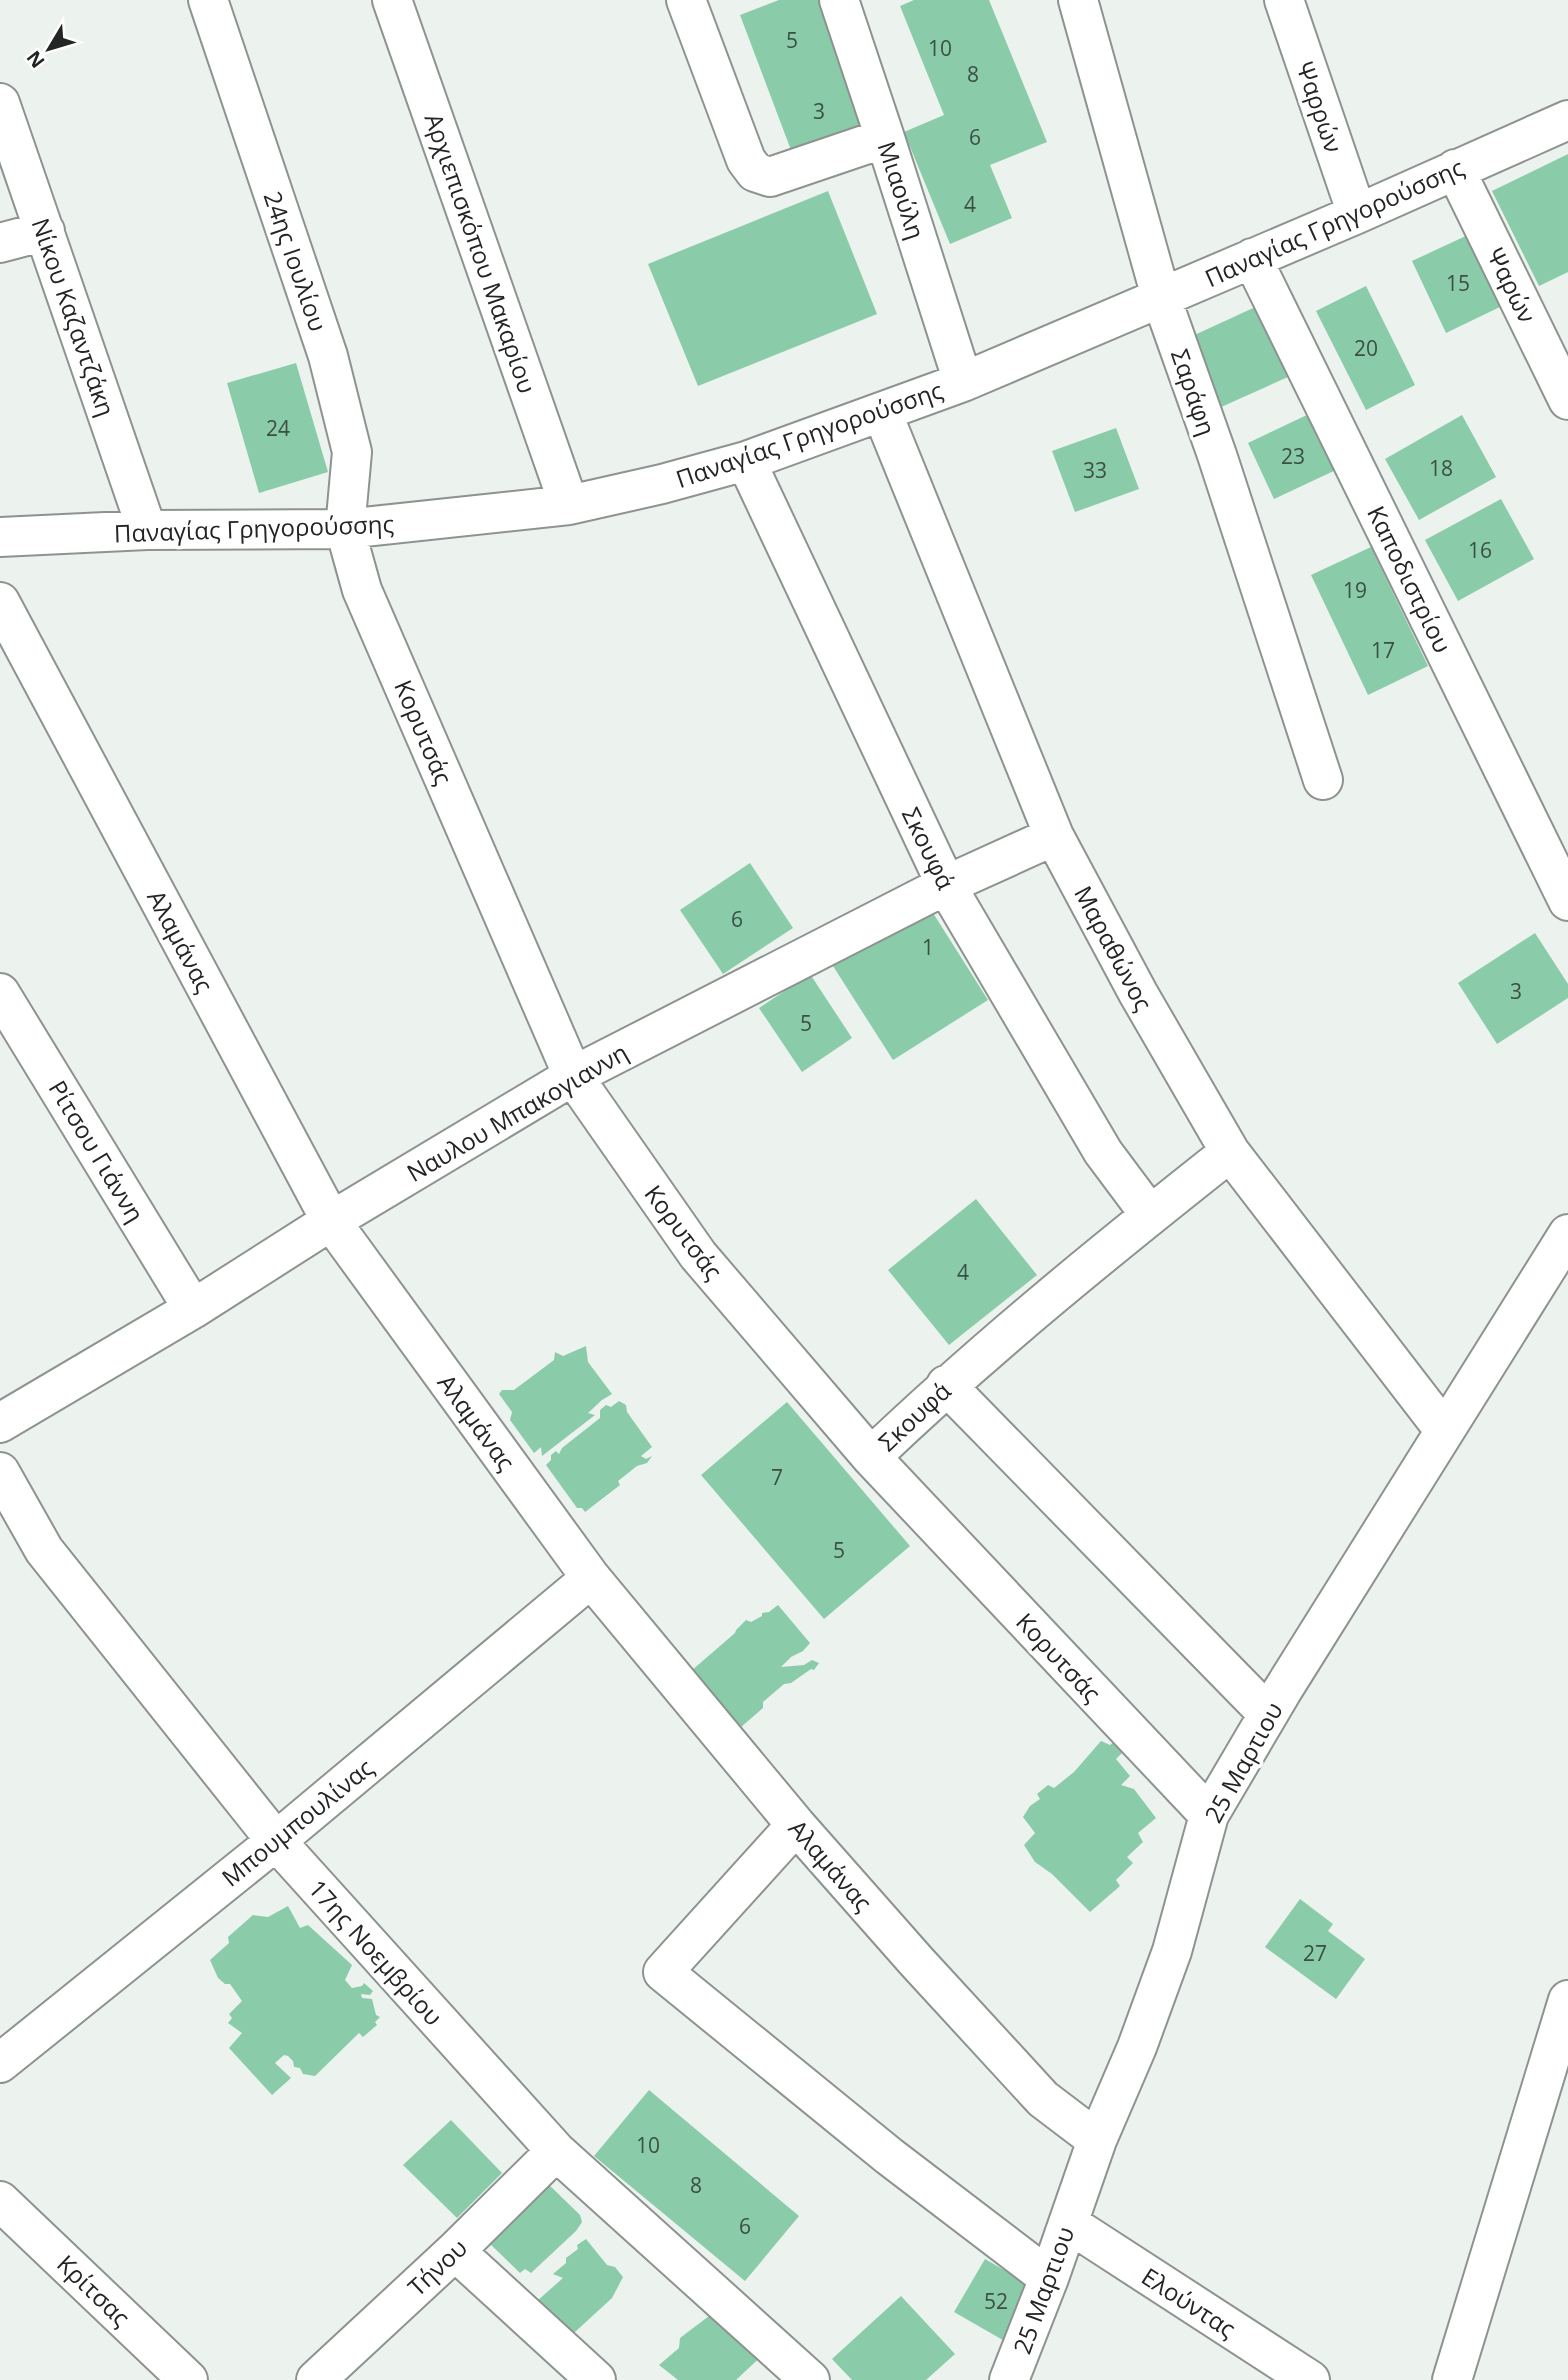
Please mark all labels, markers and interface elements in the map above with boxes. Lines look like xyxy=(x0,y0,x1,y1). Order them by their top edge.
north arrow xyxy=(14,14,84,84)
house number: 5 xyxy=(786,26,798,54)
house number: 10 xyxy=(928,34,952,62)
text: N xyxy=(21,45,51,74)
street label: Ψαρρών xyxy=(1289,57,1351,157)
house number: 8 xyxy=(967,60,979,88)
house number: 3 xyxy=(813,97,825,125)
street label: Αρχιεπισκόπου Μακαρίου xyxy=(418,109,544,397)
house number: 6 xyxy=(969,123,981,151)
street label: Μιαούλη xyxy=(871,137,933,243)
street label: Παναγίας Γρηγορούσσης xyxy=(1199,150,1469,294)
street label: 24ης Ιουλίου xyxy=(257,187,335,335)
house number: 4 xyxy=(964,190,976,218)
street label: Νίκου Καζαντζάκη xyxy=(25,214,123,420)
street label: Ψαρών xyxy=(1480,242,1544,328)
house number: 15 xyxy=(1446,269,1470,297)
house number: 20 xyxy=(1354,334,1378,362)
street label: Σαράφη xyxy=(1164,344,1224,440)
street label: Παναγίας Γρηγορούσσης xyxy=(671,373,947,495)
house number: 24 xyxy=(266,414,290,442)
house number: 23 xyxy=(1281,442,1305,470)
house number: 18 xyxy=(1429,454,1453,482)
house number: 33 xyxy=(1083,456,1107,484)
street label: Καποδιστρίου xyxy=(1360,500,1460,658)
street label: Παναγίας Γρηγορούσσης xyxy=(113,507,395,549)
house number: 16 xyxy=(1468,536,1492,564)
house number: 19 xyxy=(1343,576,1367,604)
house number: 17 xyxy=(1371,636,1395,664)
street label: Κορυτσάς xyxy=(387,675,461,789)
street label: Σκουφά xyxy=(895,802,963,895)
street label: Μαραθώνος xyxy=(1067,880,1161,1016)
street label: Αλαμάνας xyxy=(140,884,222,998)
house number: 6 xyxy=(731,905,743,933)
house number: 1 xyxy=(922,933,934,961)
house number: 3 xyxy=(1510,977,1522,1005)
house number: 5 xyxy=(800,1009,812,1037)
street label: Ναυλου Μπακογιαννη xyxy=(400,1035,634,1189)
street label: Ρίτσου Γιάννη xyxy=(42,1074,152,1228)
street label: Κορυτσάς xyxy=(638,1178,730,1286)
house number: 4 xyxy=(957,1258,969,1286)
street label: Αλαμάνας xyxy=(431,1367,523,1477)
street label: Σκουφά xyxy=(871,1374,957,1458)
house number: 7 xyxy=(771,1463,783,1491)
house number: 5 xyxy=(833,1536,845,1564)
street label: Κορυτσάς xyxy=(1009,1605,1109,1709)
street label: 25 Μαρτιου xyxy=(1196,1696,1290,1828)
street label: Μπουμπουλίνας xyxy=(214,1751,380,1893)
street label: Αλαμάνας xyxy=(782,1812,880,1918)
street label: 17ης Νοεμβρίου xyxy=(302,1872,450,2032)
house number: 27 xyxy=(1303,1939,1327,1967)
house number: 10 xyxy=(636,2131,660,2159)
house number: 8 xyxy=(690,2171,702,2199)
house number: 6 xyxy=(739,2212,751,2240)
street label: 25 Μαρτιου xyxy=(1005,2222,1081,2358)
street label: Τήνου xyxy=(400,2231,474,2303)
street label: Κρίτσας xyxy=(50,2247,138,2333)
street label: Ελούντας xyxy=(1136,2259,1242,2345)
house number: 52 xyxy=(984,2287,1008,2315)

